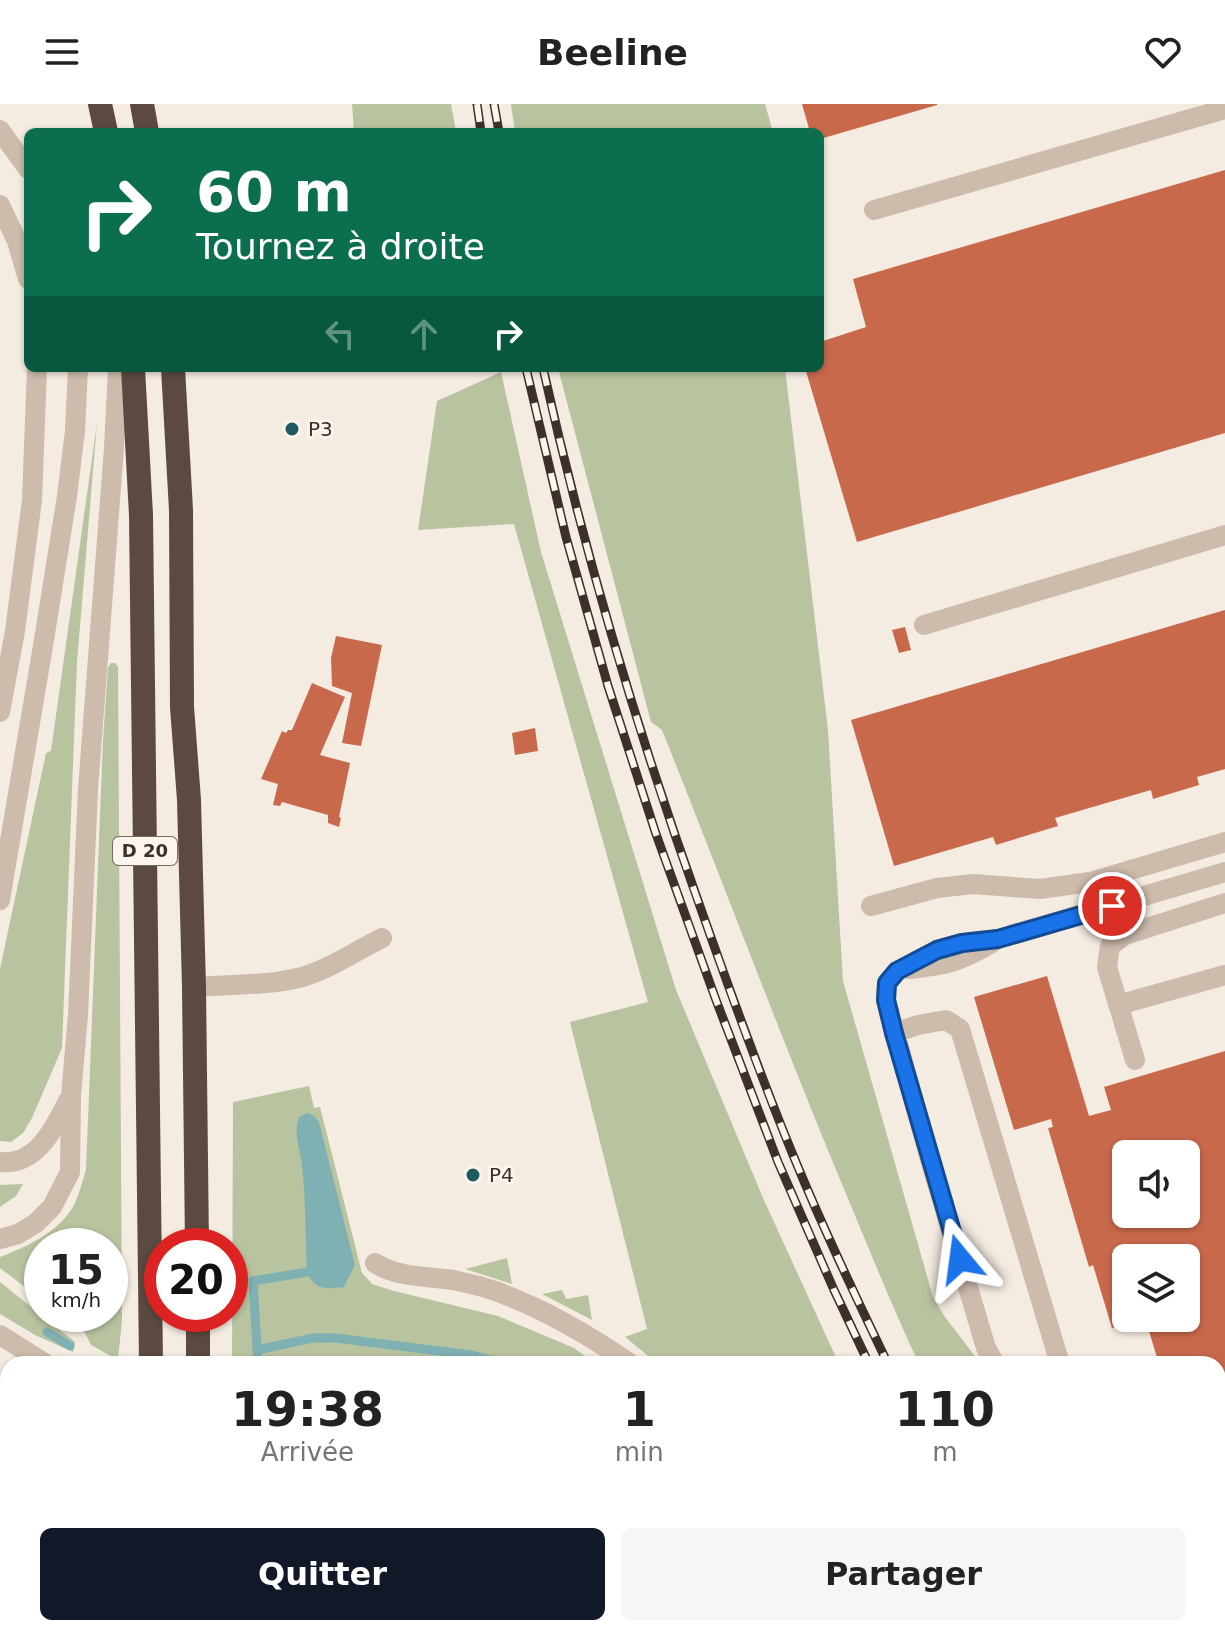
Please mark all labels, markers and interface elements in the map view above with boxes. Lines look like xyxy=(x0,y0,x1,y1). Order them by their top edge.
icon: menu xyxy=(40,30,84,74)
icon: heart xyxy=(1141,30,1185,74)
text: Beeline xyxy=(537,32,688,73)
text: 60 m xyxy=(196,159,352,224)
icon: right xyxy=(64,160,168,264)
text: Tournez à droite xyxy=(196,226,485,267)
icon: left xyxy=(318,312,362,356)
icon: ahead xyxy=(402,312,446,356)
icon: right xyxy=(486,312,530,356)
place label: P3 xyxy=(308,417,333,441)
marker: P3 xyxy=(283,420,301,438)
road number: D 20 xyxy=(113,837,177,865)
pin xyxy=(1078,872,1146,940)
icon: arrive xyxy=(1090,884,1134,928)
map controls xyxy=(1112,1140,1200,1332)
button: sound xyxy=(1112,1140,1200,1228)
place label: P4 xyxy=(489,1163,514,1187)
marker: P4 xyxy=(464,1166,482,1184)
position arrow xyxy=(918,1217,1002,1301)
speed limit sign: 20 xyxy=(144,1228,248,1332)
button: layers xyxy=(1112,1244,1200,1332)
text: 15 xyxy=(48,1247,104,1293)
text: km/h xyxy=(51,1288,101,1312)
text: 19:38 xyxy=(231,1381,384,1437)
text: 1 xyxy=(623,1381,656,1437)
text: 110 xyxy=(895,1381,995,1437)
text: Arrivée xyxy=(261,1437,354,1467)
text: min xyxy=(615,1437,664,1467)
text: m xyxy=(932,1437,958,1467)
button: Quitter xyxy=(40,1528,605,1620)
button: Partager xyxy=(621,1528,1186,1620)

